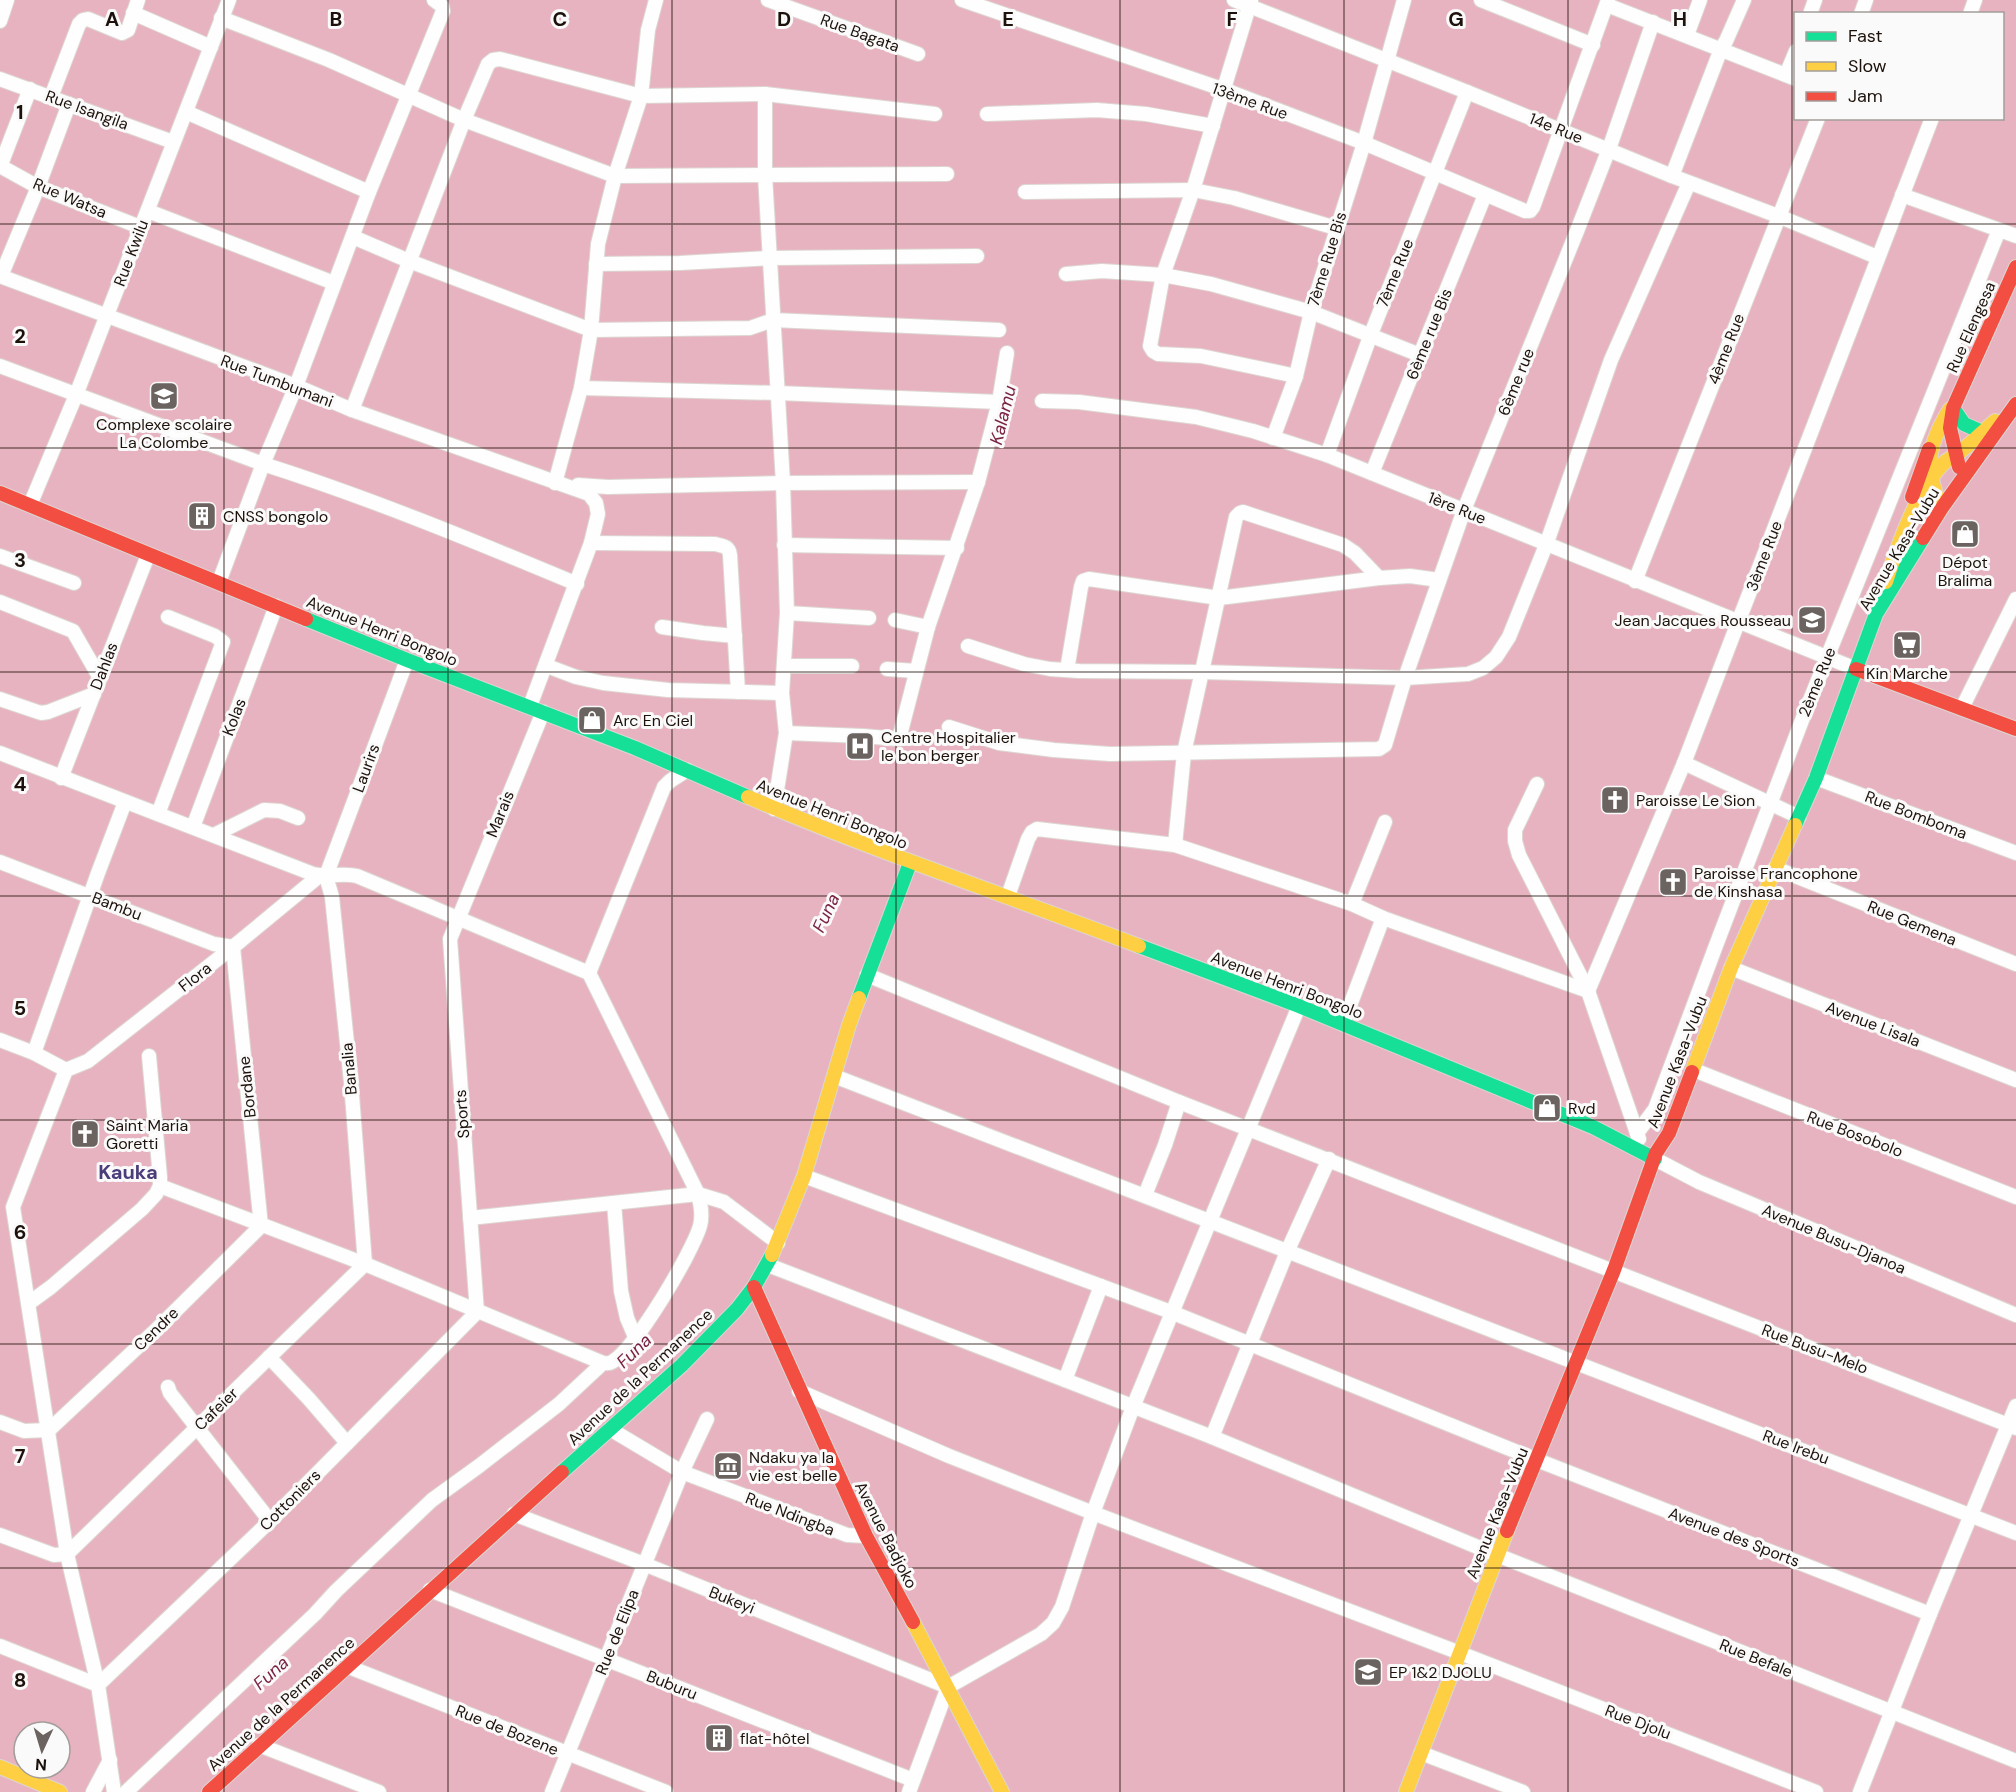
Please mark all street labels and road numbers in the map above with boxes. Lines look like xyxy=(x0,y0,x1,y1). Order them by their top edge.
street label: Rue Bagata xyxy=(818,9,902,57)
street label: 13ème Rue xyxy=(1209,78,1291,124)
street label: Rue Isangila xyxy=(43,85,131,135)
street label: 14e Rue xyxy=(1526,108,1586,148)
street label: Rue Watsa xyxy=(30,173,110,223)
street label: 7ème Rue Bis xyxy=(1303,209,1351,309)
street label: Rue Kwilu xyxy=(109,217,153,289)
street label: 7ème Rue xyxy=(1372,236,1418,310)
street label: Rue Elengesa xyxy=(1942,278,2000,376)
street label: 6ème rue Bis xyxy=(1401,285,1457,383)
street label: 4ème Rue xyxy=(1703,311,1749,387)
street label: 6ème rue xyxy=(1493,345,1539,419)
street label: Rue Tumbumani xyxy=(218,350,336,412)
street label: Avenue Kasa-Vubu xyxy=(1854,484,1944,614)
street label: 1ère Rue xyxy=(1425,487,1489,529)
street label: 3ème Rue xyxy=(1741,518,1787,594)
street label: Avenue Henri Bongolo xyxy=(303,591,461,671)
street label: Dahlas xyxy=(85,639,123,693)
street label: 2ème Rue xyxy=(1794,644,1840,720)
street label: Kolas xyxy=(217,695,251,739)
street label: Laurirs xyxy=(348,741,384,795)
street label: Avenue Henri Bongolo xyxy=(753,774,911,854)
street label: Rue Bomboma xyxy=(1862,786,1970,844)
street label: Marais xyxy=(481,788,519,840)
street label: Bambu xyxy=(89,887,145,925)
street label: Rue Gemena xyxy=(1864,896,1960,950)
street label: Avenue Henri Bongolo xyxy=(1208,946,1366,1024)
street label: Flora xyxy=(174,958,216,996)
street label: Avenue Kasa-Vubu xyxy=(1642,993,1712,1131)
street label: Avenue Lisala xyxy=(1823,996,1923,1052)
street label: Banalia xyxy=(336,1042,362,1096)
street label: Bordane xyxy=(233,1055,261,1119)
street label: Sports xyxy=(450,1089,474,1139)
street label: Rue Bosobolo xyxy=(1804,1106,1906,1162)
street label: Avenue Busu-Djanoa xyxy=(1759,1199,1909,1279)
street label: Cendre xyxy=(129,1303,183,1355)
street label: Avenue de la Permanence xyxy=(563,1304,717,1450)
street label: Rue Busu-Melo xyxy=(1759,1319,1871,1379)
street label: Cafeier xyxy=(190,1383,242,1435)
street label: Rue Irebu xyxy=(1760,1425,1832,1469)
street label: Avenue Kasa-Vubu xyxy=(1461,1444,1533,1582)
street label: Cottoniers xyxy=(255,1465,325,1535)
street label: Avenue Badjoko xyxy=(850,1478,922,1592)
street label: Rue Ndingba xyxy=(742,1487,838,1541)
street label: Avenue des Sports xyxy=(1665,1502,1803,1572)
street label: Bukeyi xyxy=(706,1581,758,1619)
street label: Rue de Elipa xyxy=(590,1586,644,1678)
street label: Avenue de la Permanence xyxy=(203,1632,359,1776)
street label: Rue Befale xyxy=(1716,1634,1796,1682)
street label: Buburu xyxy=(643,1665,701,1705)
street label: Rue de Bozene xyxy=(452,1700,562,1760)
street label: Rue Djolu xyxy=(1602,1700,1674,1744)

